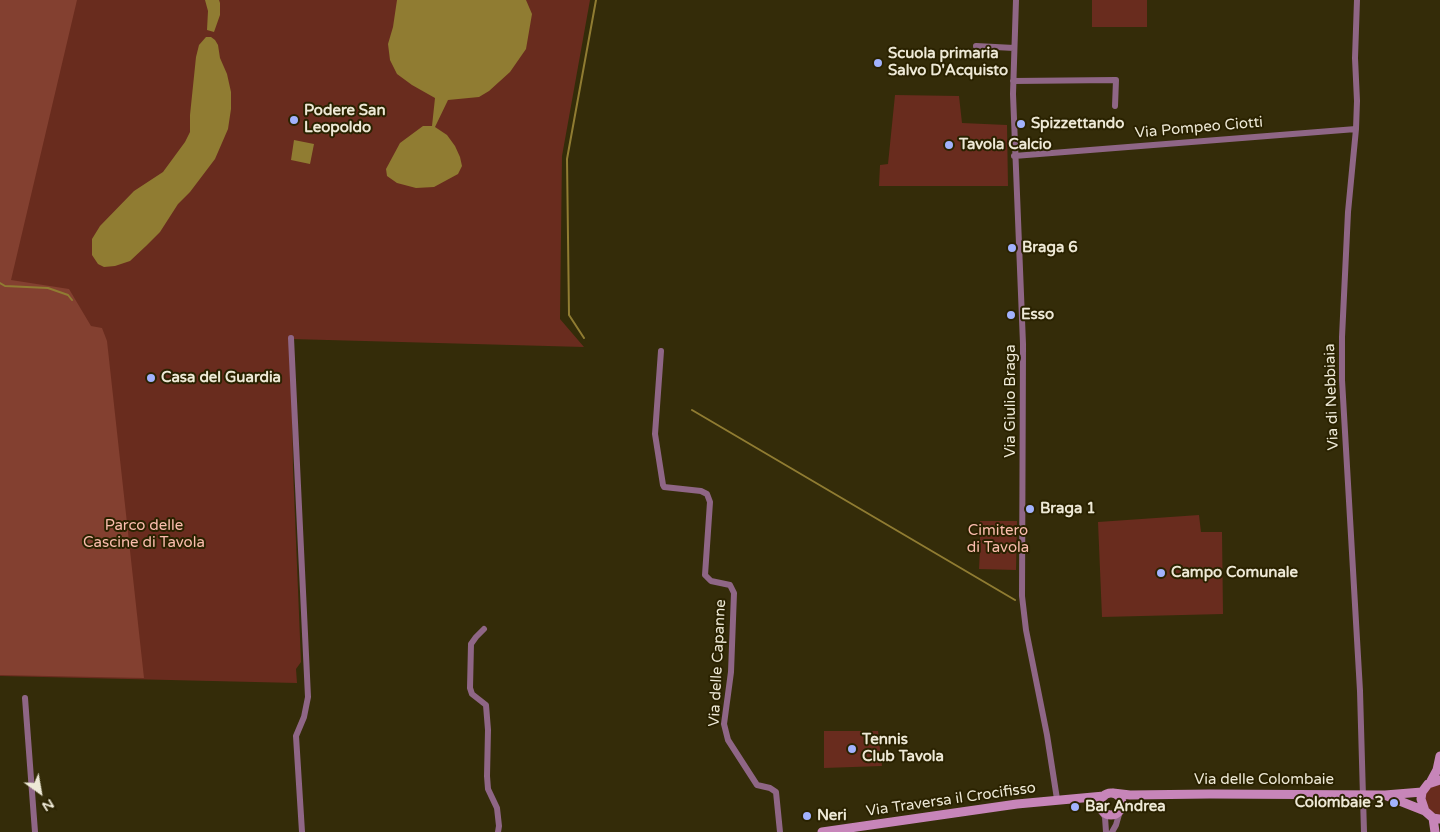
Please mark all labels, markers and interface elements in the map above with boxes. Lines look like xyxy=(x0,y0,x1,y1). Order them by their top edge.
place label: Scuola primaria Salvo D'Acquisto xyxy=(888,45,1008,80)
marker: Scuola primaria Salvo D'Acquisto xyxy=(872,57,884,69)
place label: Podere San Leopoldo xyxy=(304,102,386,137)
street label: Via Pompeo Ciotti xyxy=(1134,113,1264,143)
marker: Podere San Leopoldo xyxy=(288,114,300,126)
place label: Spizzettando xyxy=(1031,115,1124,133)
marker: Spizzettando xyxy=(1015,118,1027,130)
place label: Tavola Calcio xyxy=(959,136,1052,154)
marker: Tavola Calcio xyxy=(943,139,955,151)
place label: Braga 6 xyxy=(1022,239,1078,257)
marker: Braga 6 xyxy=(1006,242,1018,254)
place label: Esso xyxy=(1021,306,1054,324)
marker: Esso xyxy=(1005,309,1017,321)
street label: Via di Nebbiaia xyxy=(1321,343,1343,451)
street label: Via Giulio Braga xyxy=(1002,344,1020,458)
place label: Casa del Guardia xyxy=(161,369,281,387)
marker: Casa del Guardia xyxy=(145,372,157,384)
place label: Braga 1 xyxy=(1040,500,1096,518)
marker: Braga 1 xyxy=(1024,503,1036,515)
park label: Parco delle Cascine di Tavola xyxy=(83,517,205,552)
park label: Cimitero di Tavola xyxy=(967,522,1029,557)
place label: Campo Comunale xyxy=(1171,564,1298,582)
marker: Campo Comunale xyxy=(1155,567,1167,579)
street label: Via delle Capanne xyxy=(706,599,730,727)
place label: Tennis Club Tavola xyxy=(862,731,944,766)
marker: Tennis Club Tavola xyxy=(846,743,858,755)
north arrow xyxy=(15,767,65,817)
street label: Via delle Colombaie xyxy=(1194,771,1334,789)
street label: Via Traversa il Crocifisso xyxy=(865,779,1037,821)
place label: Colombaie 3 xyxy=(1295,794,1384,812)
text: N xyxy=(39,795,57,815)
marker: Colombaie 3 xyxy=(1388,797,1400,809)
place label: Bar Andrea xyxy=(1085,798,1166,816)
marker: Bar Andrea xyxy=(1069,801,1081,813)
place label: Neri xyxy=(817,807,847,825)
marker: Neri xyxy=(801,810,813,822)

